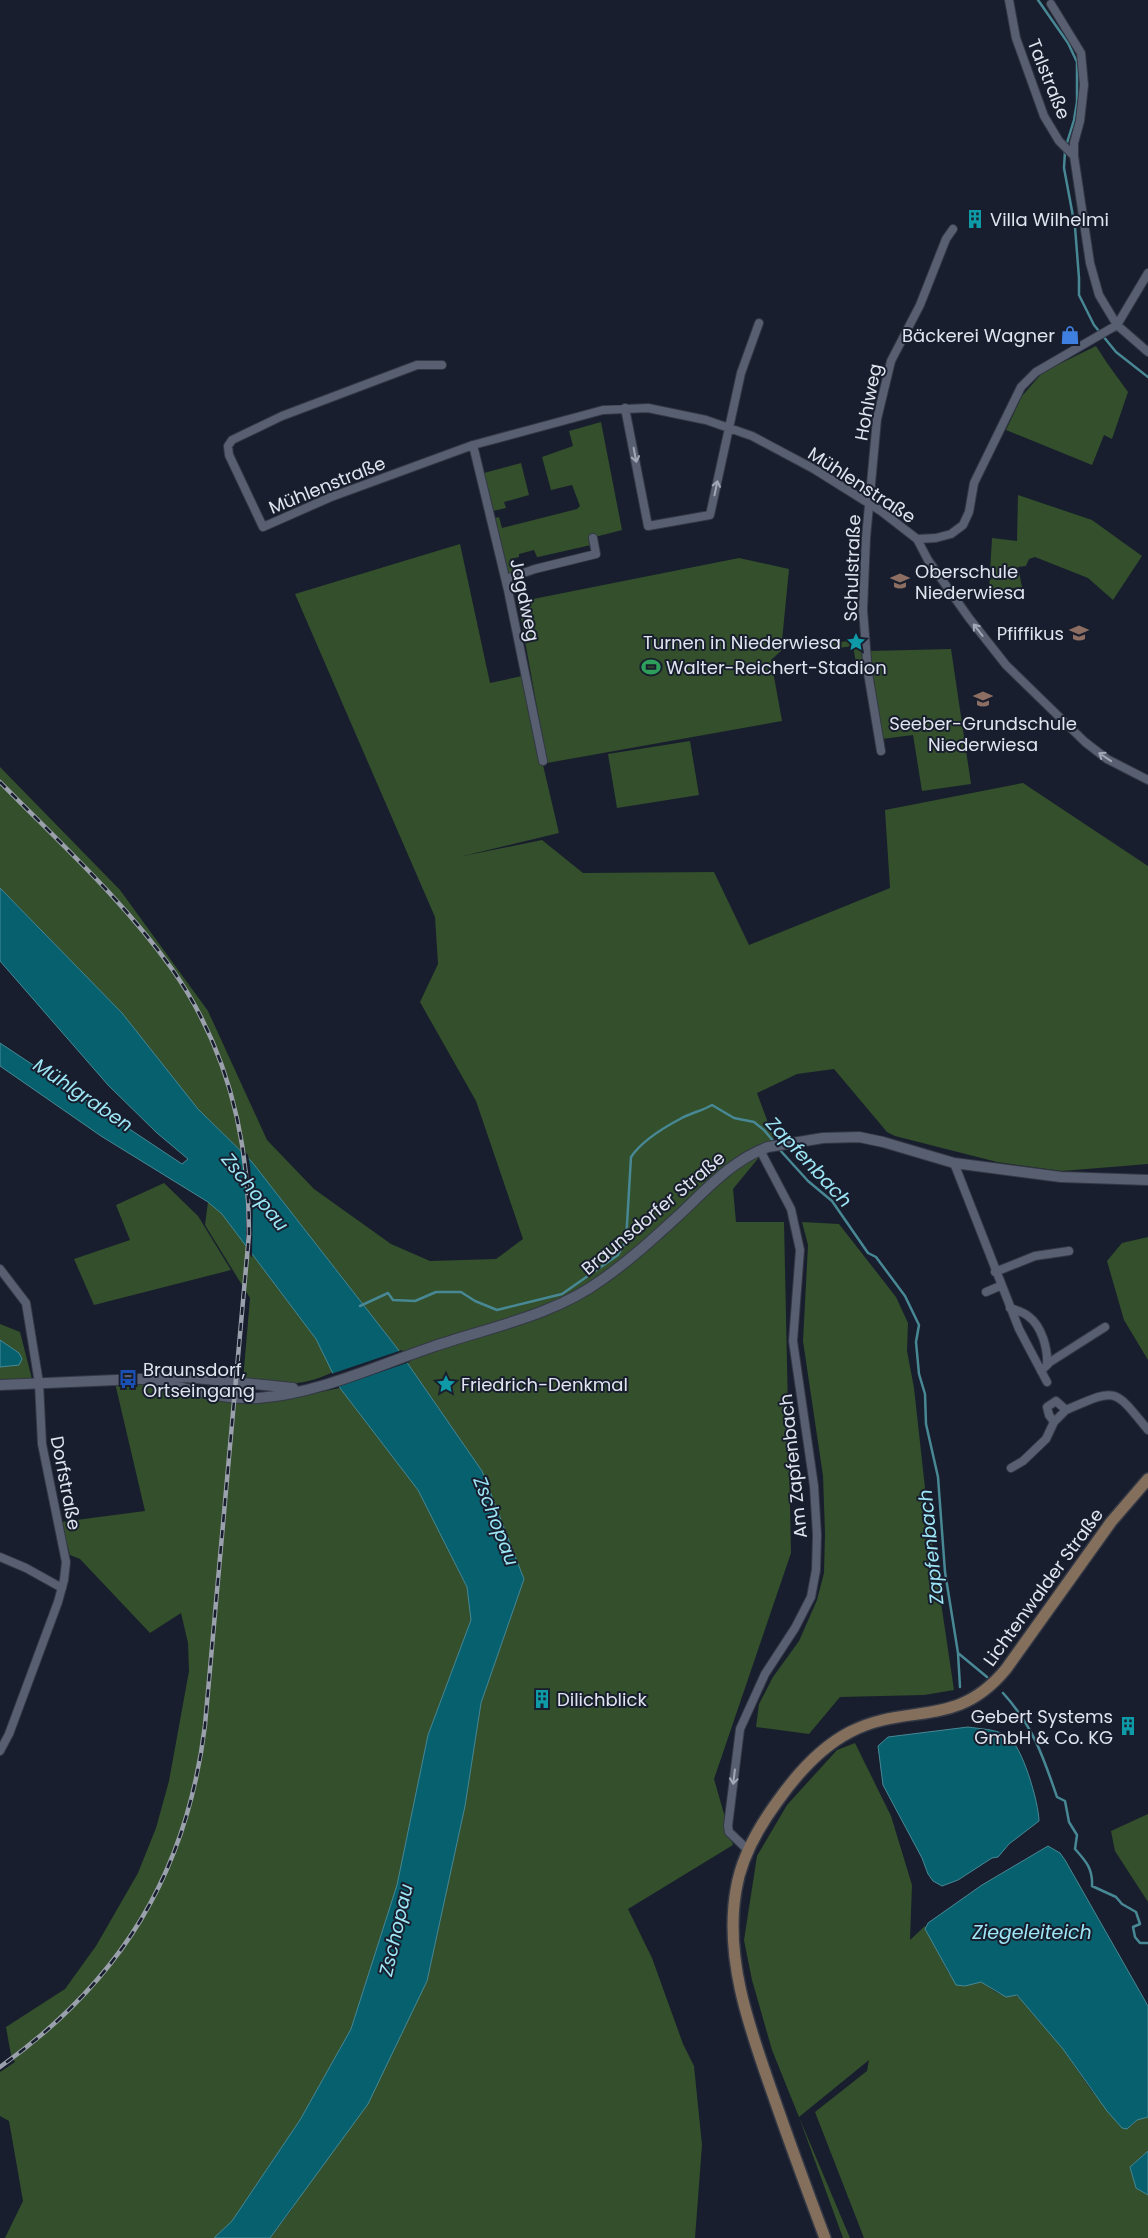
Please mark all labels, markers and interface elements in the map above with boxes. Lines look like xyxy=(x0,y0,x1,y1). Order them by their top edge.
street label: Talstraße xyxy=(1022,35,1076,123)
place label: Villa Wilhelmi xyxy=(990,207,1109,232)
building icon: Villa Wilhelmi xyxy=(964,208,986,230)
place label: Bäckerei Wagner xyxy=(902,323,1055,348)
shop icon: Bäckerei Wagner xyxy=(1059,324,1081,346)
street label: Hohlweg xyxy=(848,361,888,443)
street label: Mühlenstraße xyxy=(803,441,921,529)
one-way arrow xyxy=(630,447,640,463)
street label: Mühlenstraße xyxy=(265,450,389,520)
one-way arrow xyxy=(711,480,721,496)
street label: Schulstraße xyxy=(838,514,866,622)
street label: Jagdweg xyxy=(504,556,546,644)
place label: Oberschule Niederwiesa xyxy=(915,559,1025,605)
school or university icon: Oberschule Niederwiesa xyxy=(889,570,911,592)
place label: Pfiffikus xyxy=(997,621,1064,646)
school or university icon: Pfiffikus xyxy=(1068,622,1090,644)
one-way arrow xyxy=(973,623,983,637)
place label: Turnen in Niederwiesa xyxy=(643,630,841,655)
place icon: Turnen in Niederwiesa xyxy=(845,631,867,653)
place label: Walter-Reichert-Stadion xyxy=(666,655,887,680)
sports icon: Walter-Reichert-Stadion xyxy=(640,656,662,678)
school or university icon: Seeber-Grundschule Niederwiesa xyxy=(972,688,994,710)
place label: Seeber-Grundschule Niederwiesa xyxy=(889,711,1077,757)
one-way arrow xyxy=(1098,752,1112,762)
water label: Mühlgraben xyxy=(28,1052,138,1138)
water label: Zapfenbach xyxy=(759,1110,858,1213)
street label: Braunsdorfer Straße xyxy=(576,1145,730,1281)
water label: Zschopau xyxy=(214,1146,295,1237)
place label: Braunsdorf, Ortseingang xyxy=(143,1357,255,1403)
bus stop icon: Braunsdorf, Ortseingang xyxy=(117,1368,139,1390)
place label: Friedrich-Denkmal xyxy=(461,1372,628,1397)
place icon: Friedrich-Denkmal xyxy=(435,1373,457,1395)
street label: Am Zapfenbach xyxy=(773,1393,813,1539)
street label: Dorfstraße xyxy=(45,1434,87,1532)
water label: Zschopau xyxy=(466,1471,525,1570)
water label: Zapfenbach xyxy=(912,1488,951,1607)
street label: Lichtenwalder Straße xyxy=(977,1503,1109,1671)
place label: Dilichblick xyxy=(557,1687,647,1712)
building icon: Dilichblick xyxy=(531,1688,553,1710)
place label: Gebert Systems GmbH & Co. KG xyxy=(971,1704,1113,1750)
building icon: Gebert Systems GmbH & Co. KG xyxy=(1117,1715,1139,1737)
one-way arrow xyxy=(729,1769,739,1785)
water label: Zschopau xyxy=(372,1881,420,1980)
water label: Ziegeleiteich xyxy=(971,1919,1092,1946)

